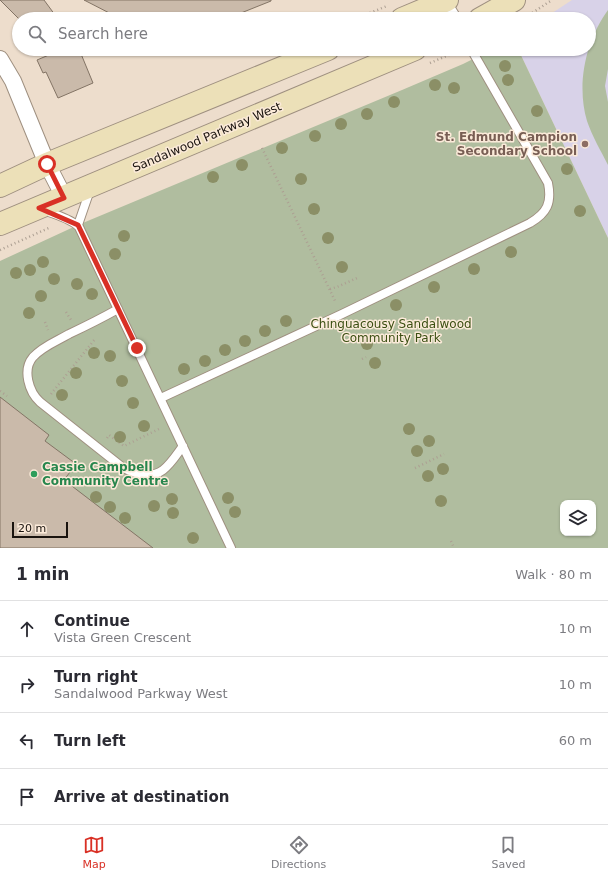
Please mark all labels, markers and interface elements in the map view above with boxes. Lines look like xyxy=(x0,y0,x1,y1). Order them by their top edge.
search box xyxy=(12,12,596,56)
icon: search xyxy=(26,23,48,45)
text: Search here xyxy=(58,25,148,43)
street label: Sandalwood Parkway West xyxy=(130,99,284,175)
place label: St. Edmund Campion Secondary School xyxy=(436,130,577,158)
marker: St. Edmund Campion Secondary School xyxy=(580,139,590,149)
route start xyxy=(38,155,56,173)
park label: Chinguacousy Sandalwood Community Park xyxy=(310,317,472,345)
route end xyxy=(128,339,146,357)
place label: Cassie Campbell Community Centre xyxy=(42,460,168,488)
marker: Cassie Campbell Community Centre xyxy=(29,469,39,479)
map controls xyxy=(560,500,596,536)
button: layers xyxy=(560,500,596,536)
scale bar xyxy=(12,520,68,539)
text: 20 m xyxy=(18,522,46,535)
text: 1 min xyxy=(16,564,69,584)
text: Walk · 80 m xyxy=(515,567,592,582)
text: Continue xyxy=(54,612,130,630)
icon: ahead xyxy=(16,618,38,640)
text: 10 m xyxy=(559,621,592,636)
text: Vista Green Crescent xyxy=(54,630,191,645)
text: Turn right xyxy=(54,668,138,686)
icon: right xyxy=(16,674,38,696)
text: 10 m xyxy=(559,677,592,692)
text: Sandalwood Parkway West xyxy=(54,686,228,701)
icon: left xyxy=(16,730,38,752)
text: Turn left xyxy=(54,732,126,750)
text: 60 m xyxy=(559,733,592,748)
icon: arrive xyxy=(16,786,38,808)
text: Arrive at destination xyxy=(54,788,229,806)
tab: Map xyxy=(83,834,106,871)
tab: Directions xyxy=(271,834,326,871)
tab: Saved xyxy=(491,834,525,871)

